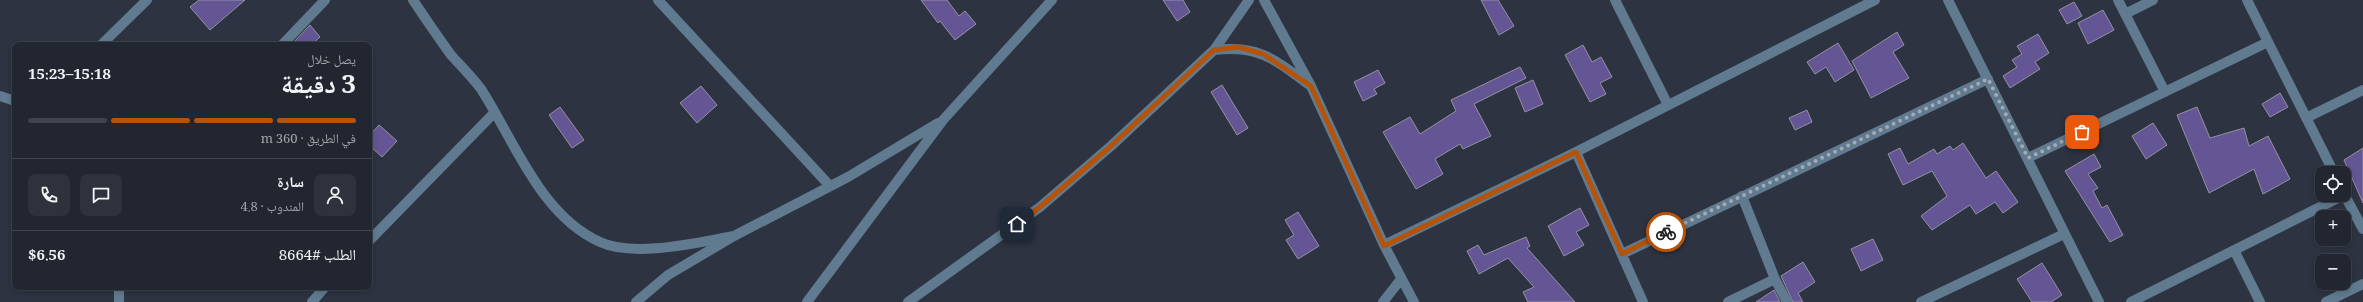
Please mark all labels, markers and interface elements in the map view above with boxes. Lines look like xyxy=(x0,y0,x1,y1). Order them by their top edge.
text: يصل خلال xyxy=(307,50,356,72)
text: 15:18–15:23 xyxy=(28,63,111,89)
text: 3 دقيقة xyxy=(281,65,356,109)
pin xyxy=(2065,115,2099,149)
icon: bag xyxy=(2071,121,2093,143)
text: في الطريق · 360 m xyxy=(261,129,356,151)
map controls xyxy=(2315,166,2351,290)
button: locate xyxy=(2315,166,2351,202)
text: سارة xyxy=(277,171,304,197)
button: phone xyxy=(28,174,70,216)
button: chat xyxy=(80,174,122,216)
button: person xyxy=(314,174,356,216)
text: المندوب · 4.8 xyxy=(240,197,304,219)
pin xyxy=(1000,207,1034,241)
button: + xyxy=(2315,210,2351,246)
courier xyxy=(1646,212,1686,252)
icon: home xyxy=(1006,213,1028,235)
icon: bike xyxy=(1655,221,1677,243)
text: $6.56 xyxy=(28,244,65,270)
text: الطلب #8664 xyxy=(279,244,356,270)
button: − xyxy=(2315,254,2351,290)

